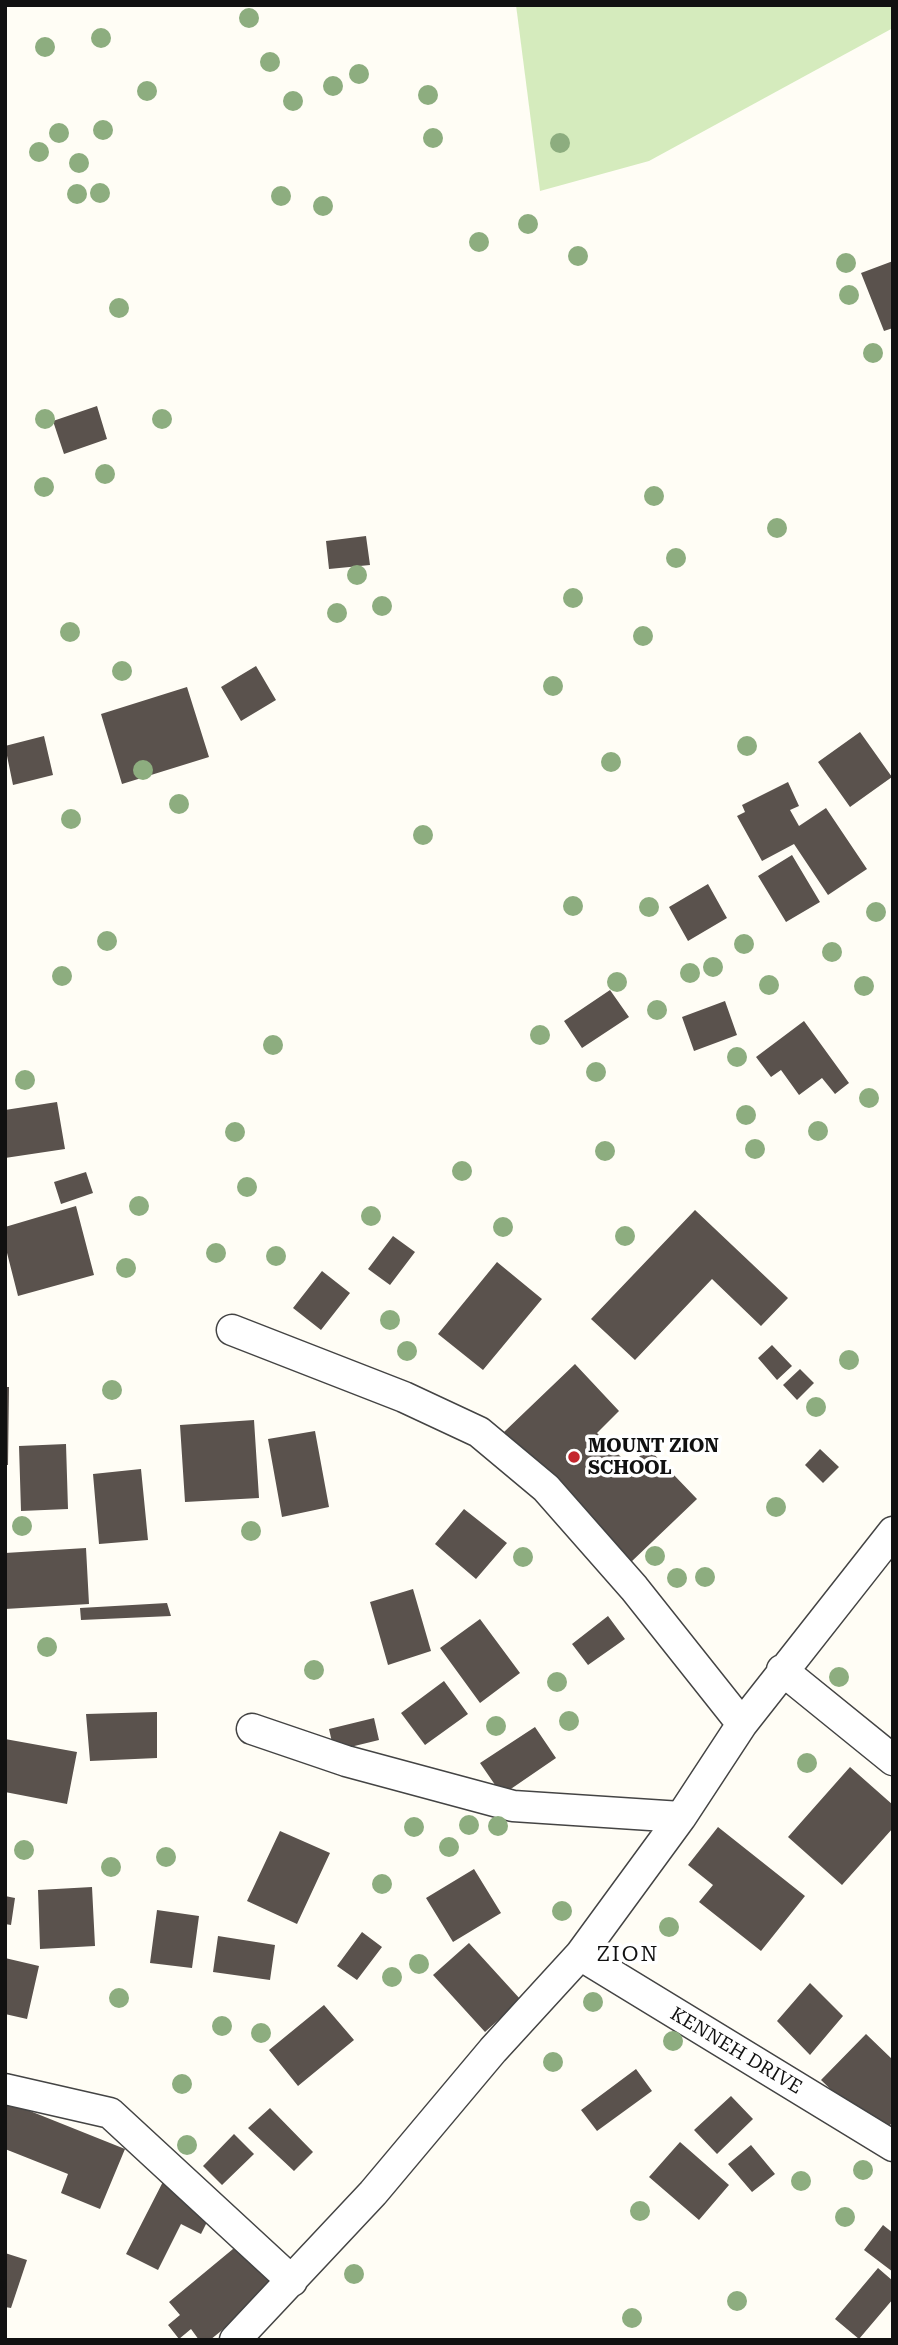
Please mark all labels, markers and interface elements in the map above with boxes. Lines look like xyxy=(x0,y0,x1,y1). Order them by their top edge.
place label: MOUNT ZION SCHOOL xyxy=(588,1435,719,1479)
marker: MOUNT ZION SCHOOL xyxy=(566,1449,582,1465)
district label: ZION xyxy=(597,1942,659,1968)
street label: KENNEH DRIVE xyxy=(666,2003,806,2099)

